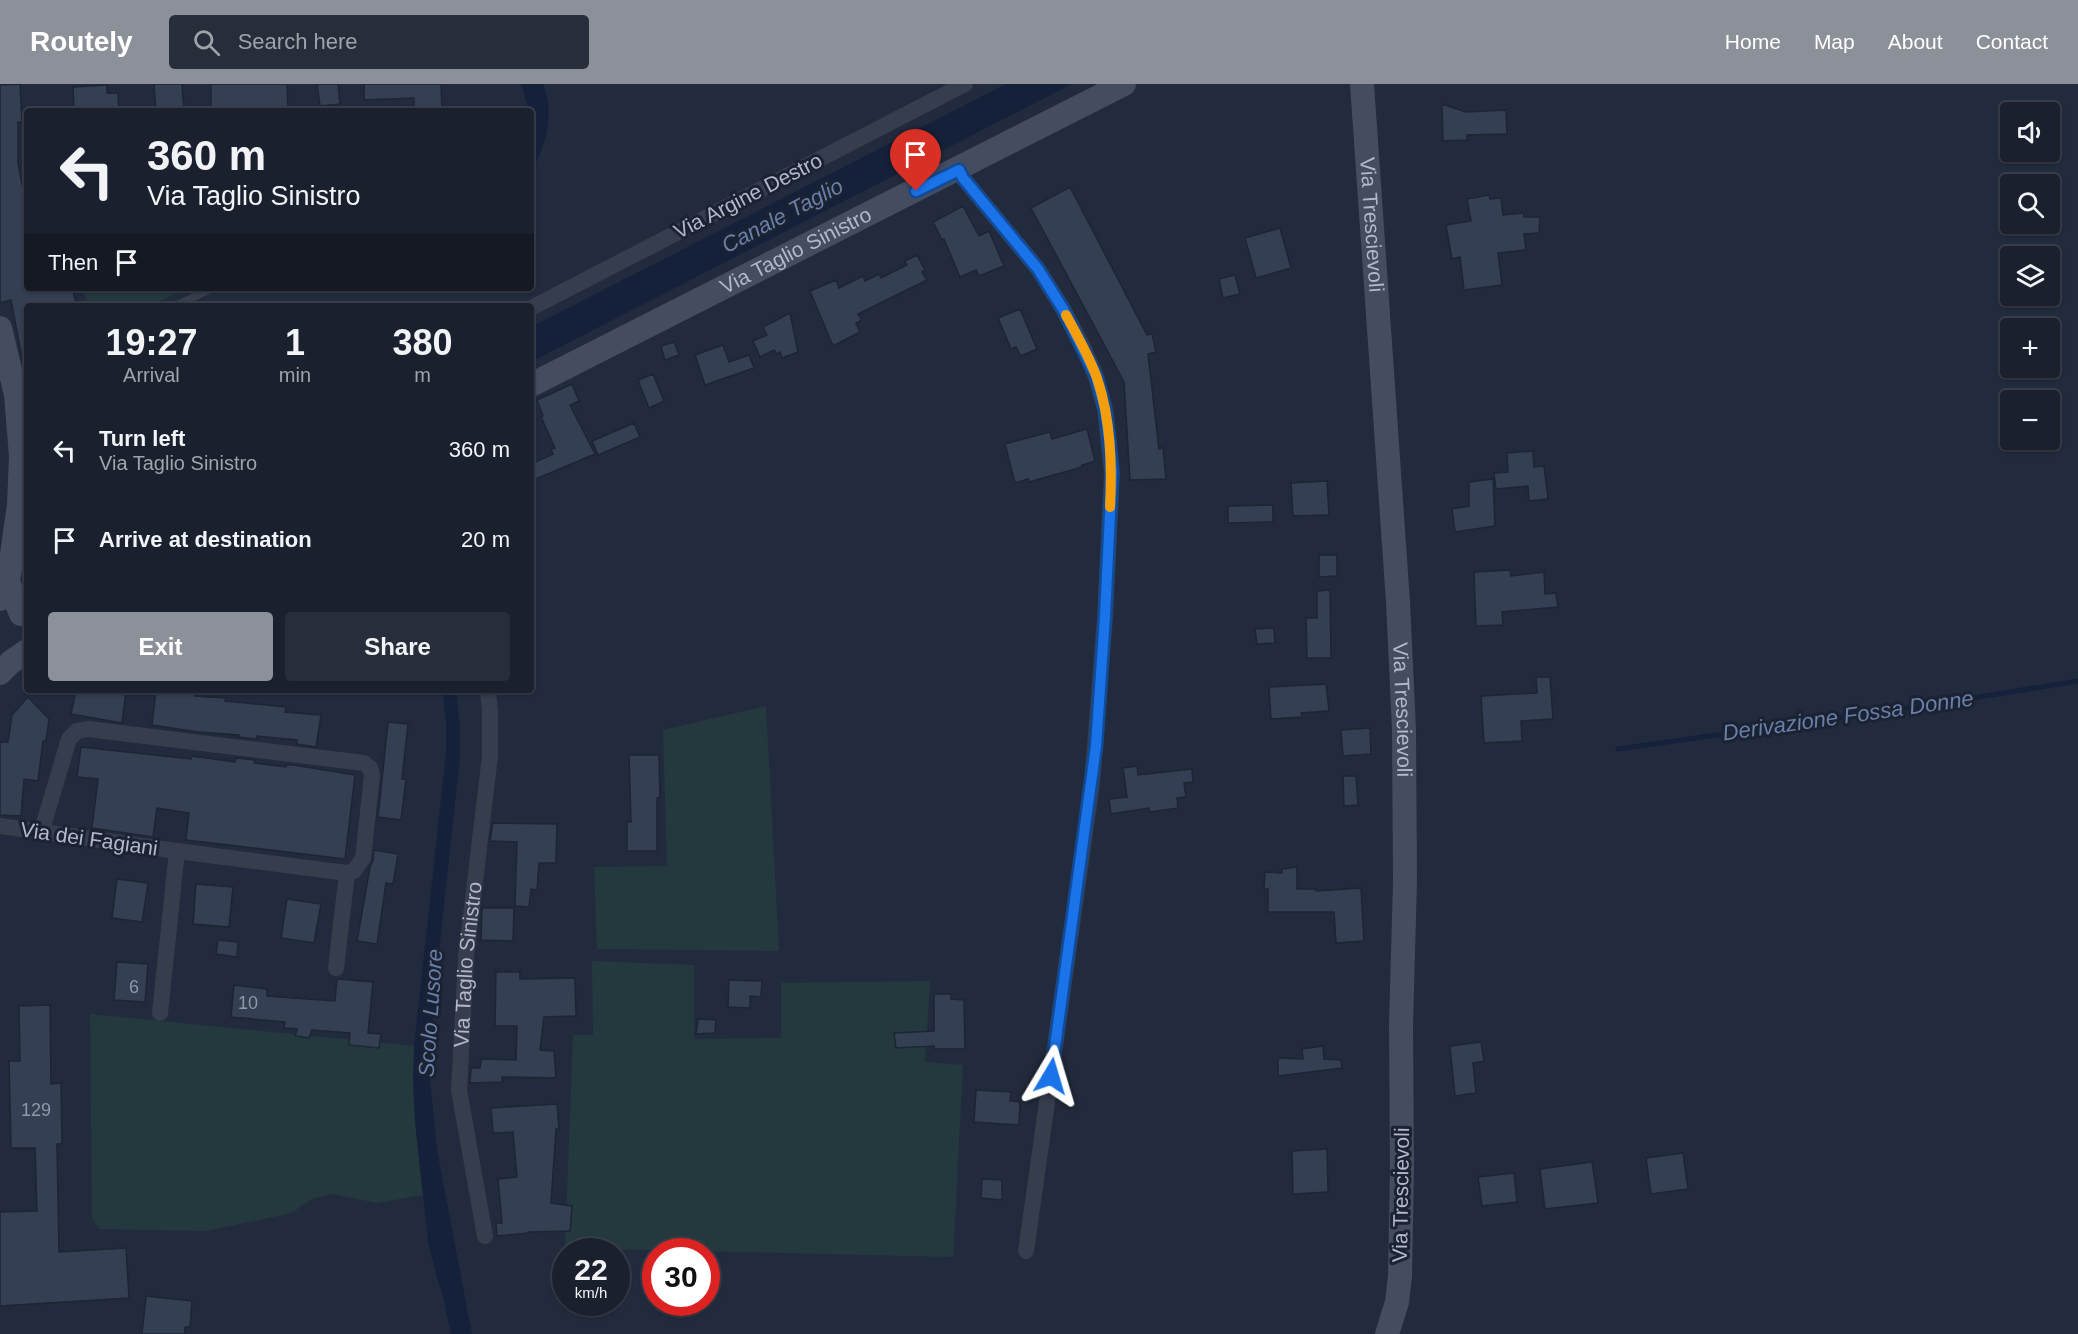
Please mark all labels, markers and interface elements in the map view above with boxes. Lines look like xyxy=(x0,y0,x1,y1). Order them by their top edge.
search box xyxy=(169,15,589,69)
text: Routely xyxy=(30,26,133,57)
icon: search xyxy=(190,26,223,59)
text: Search here xyxy=(238,29,358,54)
text: Home xyxy=(1725,30,1781,53)
text: Map xyxy=(1814,30,1855,53)
text: About xyxy=(1888,30,1943,53)
text: Contact xyxy=(1976,30,2048,53)
map controls xyxy=(2000,102,2060,450)
button: sound xyxy=(2000,102,2060,162)
pin xyxy=(890,129,941,191)
icon: left xyxy=(48,132,126,210)
text: 360 m xyxy=(147,132,266,179)
icon: arrive xyxy=(899,138,932,171)
street label: Via Argine Destro xyxy=(670,148,826,243)
street label: Via Trescievoli xyxy=(1356,156,1388,293)
water label: Canale Taglio xyxy=(717,173,847,258)
button: search xyxy=(2000,174,2060,234)
text: Via Taglio Sinistro xyxy=(147,181,361,211)
street label: Via Taglio Sinistro xyxy=(716,202,875,298)
icon: arrive xyxy=(110,246,143,279)
button: layers xyxy=(2000,246,2060,306)
text: Then xyxy=(48,250,98,275)
button: + xyxy=(2000,318,2060,378)
text: 19:27 xyxy=(105,322,197,363)
text: 1 xyxy=(285,322,305,363)
text: 380 xyxy=(392,322,453,363)
text: Arrival xyxy=(123,364,180,386)
text: min xyxy=(279,364,311,386)
text: m xyxy=(414,364,431,386)
button: − xyxy=(2000,390,2060,450)
text: Turn left xyxy=(99,426,185,451)
icon: left xyxy=(48,434,81,467)
text: 360 m xyxy=(449,437,510,462)
text: Via Taglio Sinistro xyxy=(99,452,257,474)
icon: arrive xyxy=(48,524,81,557)
text: Arrive at destination xyxy=(99,527,312,552)
text: 20 m xyxy=(461,527,510,552)
button: Exit xyxy=(48,612,273,681)
button: Share xyxy=(285,612,510,681)
street label: Via Trescievoli xyxy=(1389,642,1416,777)
water label: Derivazione Fossa Donne xyxy=(1721,686,1975,745)
street label: Via dei Fagiani xyxy=(19,817,159,860)
street label: Via Taglio Sinistro xyxy=(449,880,486,1048)
water label: Scolo Lusore xyxy=(414,948,447,1078)
house number: 6 xyxy=(129,977,139,997)
house number: 10 xyxy=(238,993,258,1013)
position arrow xyxy=(1019,1044,1083,1108)
house number: 129 xyxy=(21,1100,51,1120)
street label: Via Trescievoli xyxy=(1388,1127,1413,1263)
speed limit sign: 30 xyxy=(642,1238,720,1316)
text: 22 xyxy=(574,1253,608,1286)
text: km/h xyxy=(575,1284,607,1301)

